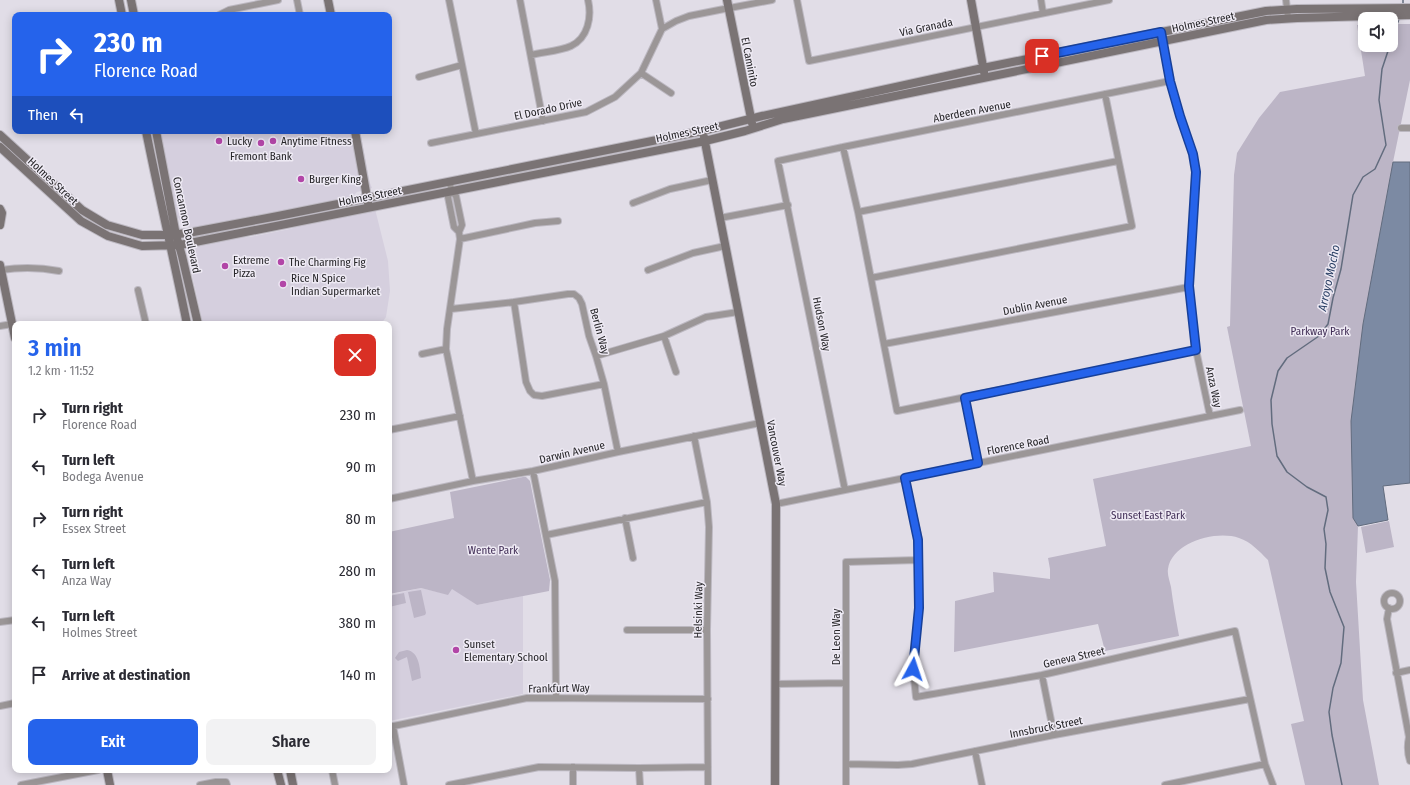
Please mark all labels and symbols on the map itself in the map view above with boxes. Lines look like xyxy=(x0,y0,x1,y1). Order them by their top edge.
street label: Holmes Street xyxy=(1171,9,1236,35)
street label: Via Granada xyxy=(898,16,954,39)
street label: El Caminito xyxy=(738,36,761,88)
pin xyxy=(1025,39,1059,73)
street label: El Dorado Drive xyxy=(513,96,583,123)
street label: Aberdeen Avenue xyxy=(932,98,1012,125)
street label: Holmes Street xyxy=(655,119,720,145)
place label: Lucky xyxy=(227,135,252,148)
place label: Anytime Fitness xyxy=(281,135,352,148)
marker: Lucky xyxy=(214,136,224,146)
marker: Anytime Fitness xyxy=(268,136,278,146)
marker: Fremont Bank xyxy=(256,138,266,148)
place label: Fremont Bank xyxy=(230,150,293,163)
street label: Holmes Street xyxy=(25,155,81,208)
place label: Burger King xyxy=(309,173,362,186)
marker: Burger King xyxy=(296,174,306,184)
street label: Concannon Boulevard xyxy=(170,176,203,274)
street label: Holmes Street xyxy=(338,184,403,209)
water label: Arroyo Mocho xyxy=(1315,244,1343,313)
place label: Extreme Pizza xyxy=(233,254,269,280)
place label: The Charming Fig xyxy=(289,256,366,269)
marker: The Charming Fig xyxy=(276,257,286,267)
marker: Extreme Pizza xyxy=(220,261,230,271)
place label: Rice N Spice Indian Supermarket xyxy=(291,272,381,298)
marker: Rice N Spice Indian Supermarket xyxy=(278,279,288,289)
street label: Dublin Avenue xyxy=(1002,293,1068,318)
street label: Hudson Way xyxy=(810,296,833,353)
street label: Berlin Way xyxy=(587,307,612,356)
park label: Parkway Park xyxy=(1291,325,1350,338)
street label: Anza Way xyxy=(1203,365,1224,409)
street label: Vancouver Way xyxy=(764,419,789,487)
street label: Florence Road xyxy=(986,433,1050,458)
street label: Darwin Avenue xyxy=(538,439,606,466)
park label: Sunset East Park xyxy=(1111,509,1186,522)
park label: Wente Park xyxy=(468,544,519,557)
street label: Helsinki Way xyxy=(692,581,705,639)
street label: De Leon Way xyxy=(830,609,843,665)
place label: Sunset Elementary School xyxy=(464,638,548,664)
street label: Geneva Street xyxy=(1042,644,1107,671)
marker: Sunset Elementary School xyxy=(451,645,461,655)
position arrow xyxy=(892,648,934,690)
street label: Frankfurt Way xyxy=(528,681,590,696)
street label: Innsbruck Street xyxy=(1008,714,1084,741)

